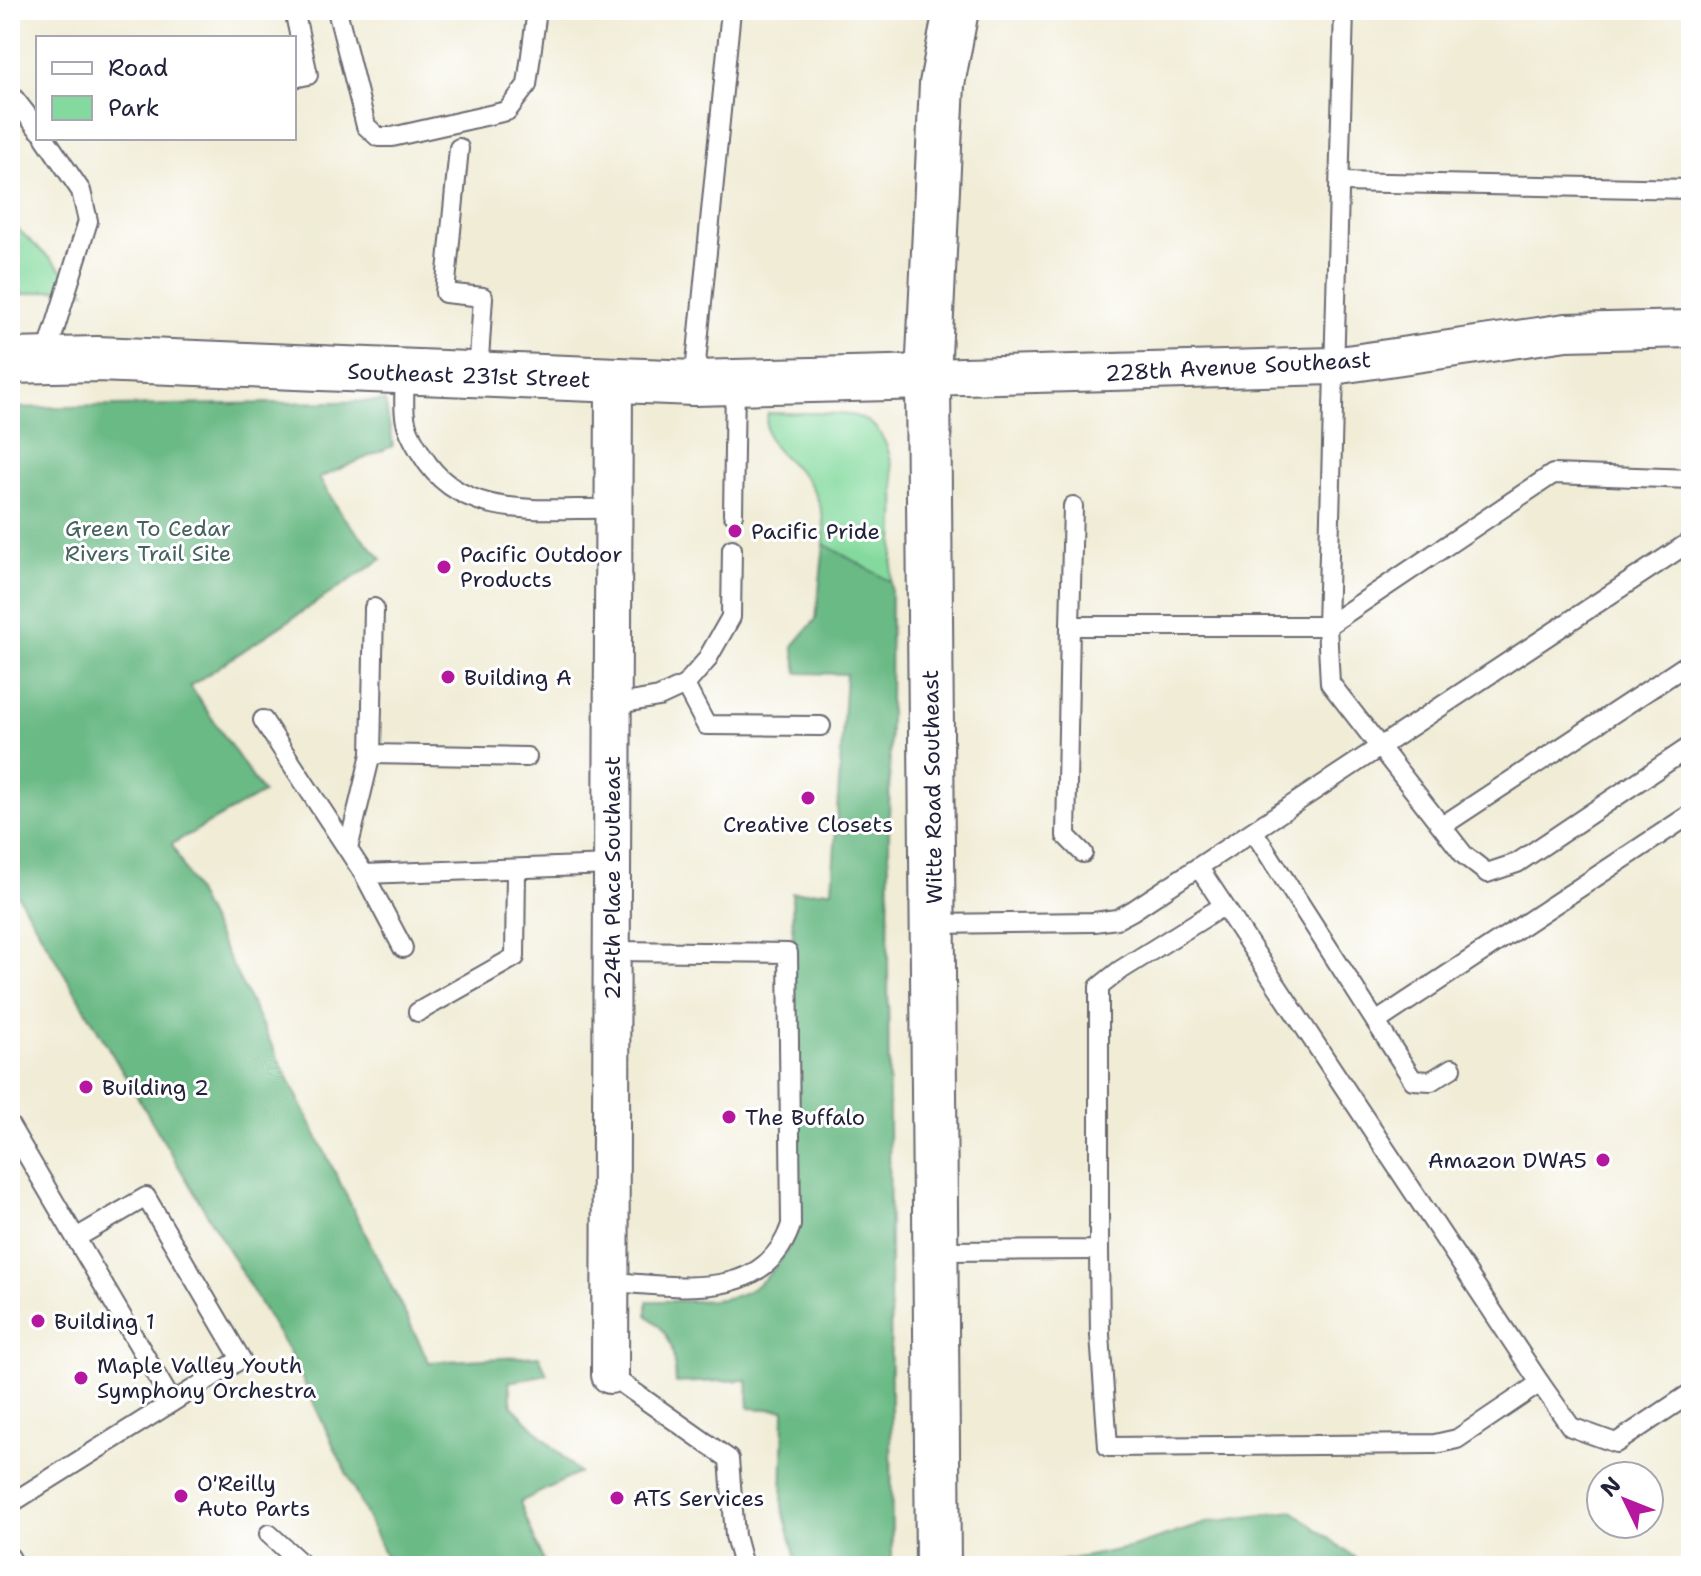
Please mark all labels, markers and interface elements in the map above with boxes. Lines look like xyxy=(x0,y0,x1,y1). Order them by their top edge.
legend xyxy=(36,36,296,140)
text: Road xyxy=(108,52,168,84)
text: Park xyxy=(108,92,160,124)
street label: 228th Avenue Southeast xyxy=(1104,345,1372,388)
street label: Southeast 231st Street xyxy=(347,357,591,394)
park label: Green To Cedar Rivers Trail Site xyxy=(65,514,231,568)
place label: Pacific Pride xyxy=(751,517,880,546)
marker: Pacific Pride xyxy=(726,522,744,540)
place label: Pacific Outdoor Products xyxy=(460,540,623,594)
marker: Pacific Outdoor Products xyxy=(435,558,453,576)
place label: Building A xyxy=(464,663,572,692)
marker: Building A xyxy=(439,668,457,686)
street label: Witte Road Southeast xyxy=(916,670,949,904)
street label: 224th Place Southeast xyxy=(598,756,627,1000)
marker: Creative Closets xyxy=(799,789,817,807)
place label: Creative Closets xyxy=(723,810,893,839)
place label: Building 2 xyxy=(102,1073,209,1102)
marker: Building 2 xyxy=(77,1078,95,1096)
place label: The Buffalo xyxy=(745,1103,865,1132)
marker: The Buffalo xyxy=(720,1108,738,1126)
place label: Amazon DWA5 xyxy=(1428,1146,1587,1175)
marker: Amazon DWA5 xyxy=(1594,1151,1612,1169)
place label: Building 1 xyxy=(54,1307,155,1336)
marker: Building 1 xyxy=(29,1312,47,1330)
place label: Maple Valley Youth Symphony Orchestra xyxy=(97,1351,316,1405)
marker: Maple Valley Youth Symphony Orchestra xyxy=(72,1369,90,1387)
north arrow xyxy=(1585,1460,1665,1540)
place label: O'Reilly Auto Parts xyxy=(197,1469,310,1523)
text: N xyxy=(1594,1470,1627,1503)
place label: ATS Services xyxy=(633,1484,765,1513)
marker: O'Reilly Auto Parts xyxy=(172,1487,190,1505)
marker: ATS Services xyxy=(608,1489,626,1507)

